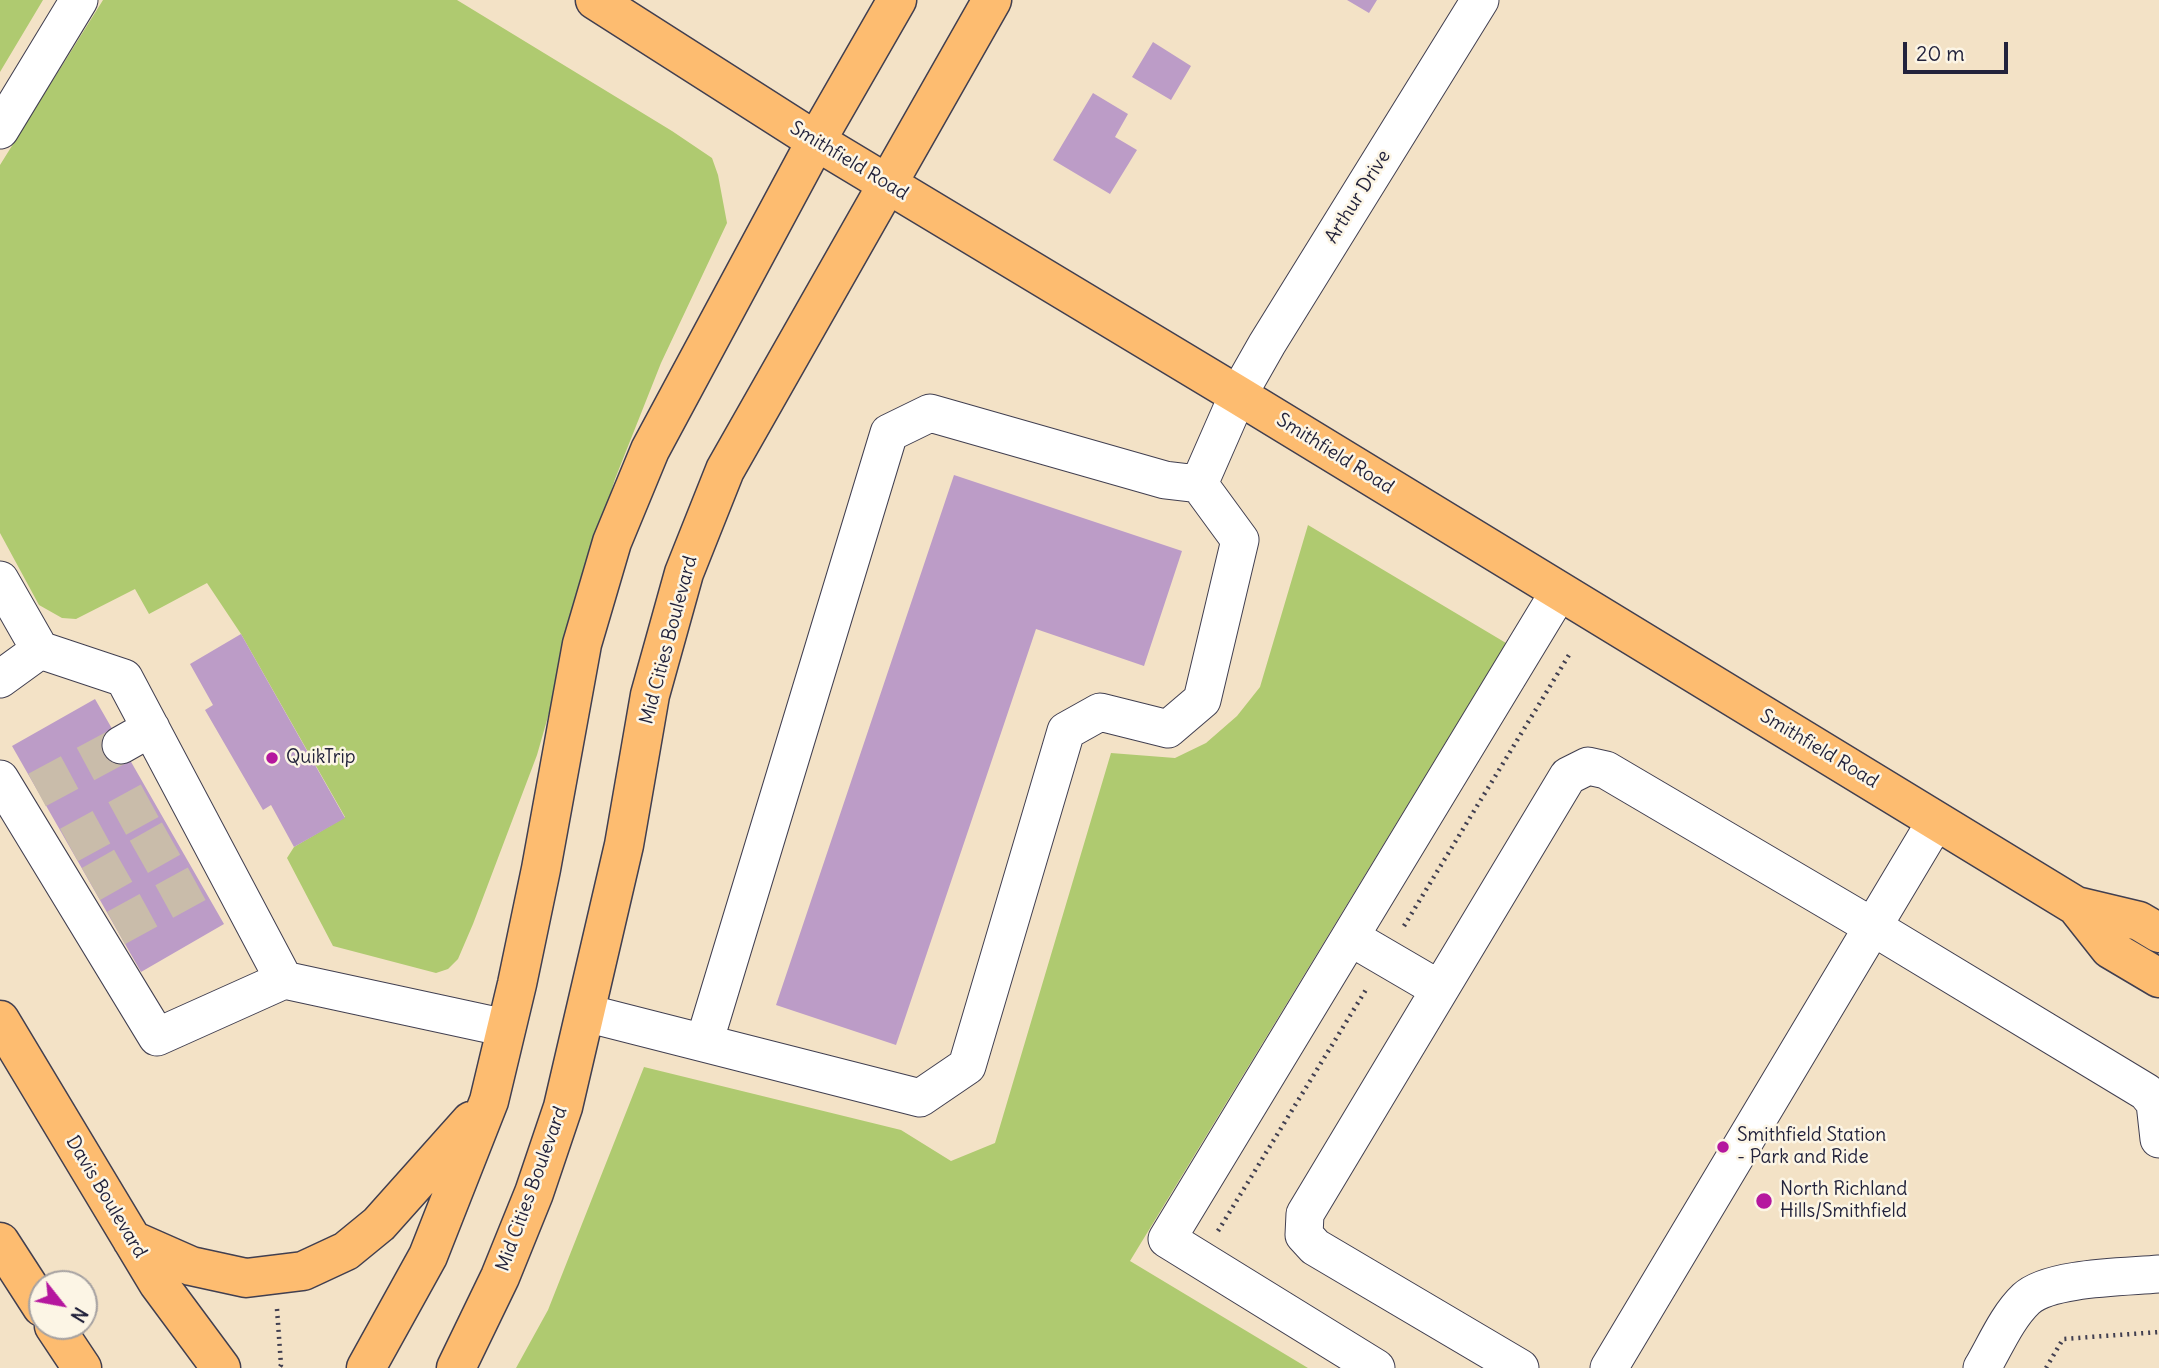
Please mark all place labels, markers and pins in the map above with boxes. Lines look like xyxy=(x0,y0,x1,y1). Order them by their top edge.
place label: QuikTrip xyxy=(286,747,356,769)
marker: QuikTrip xyxy=(264,750,280,766)
place label: Smithfield Station - Park and Ride xyxy=(1737,1125,1886,1169)
marker: Smithfield Station - Park and Ride xyxy=(1715,1139,1731,1155)
place label: North Richland Hills/Smithfield xyxy=(1780,1179,1908,1223)
marker: North Richland Hills/Smithfield xyxy=(1754,1191,1774,1211)

